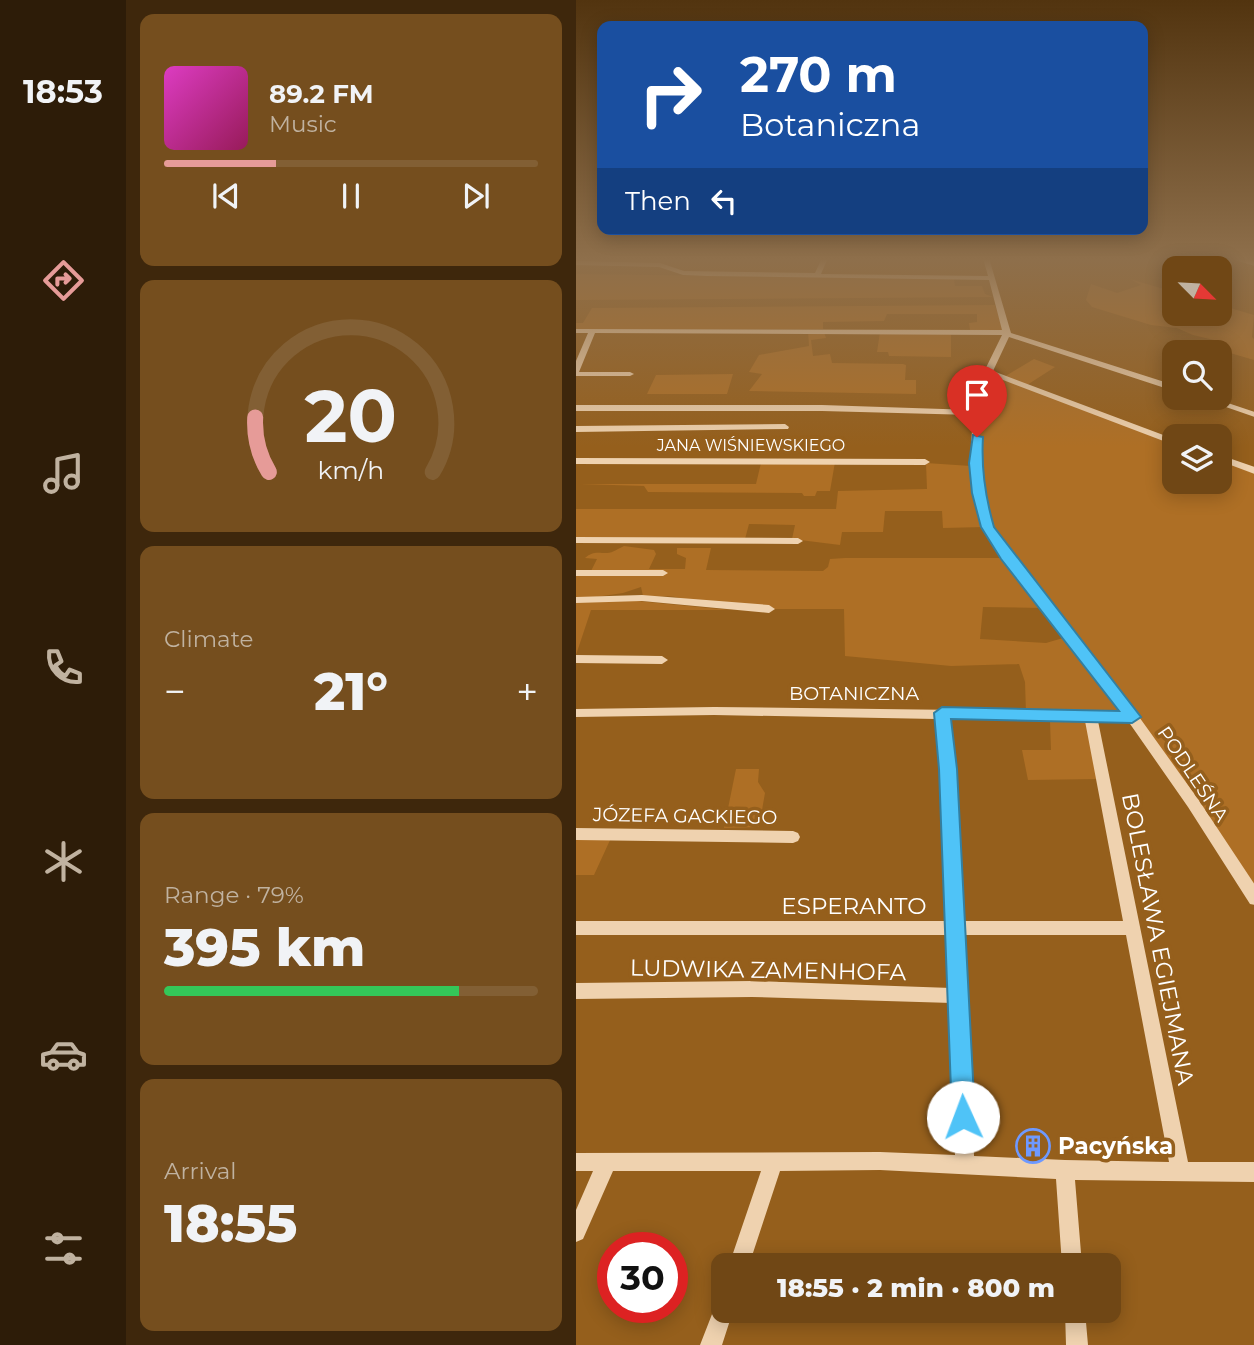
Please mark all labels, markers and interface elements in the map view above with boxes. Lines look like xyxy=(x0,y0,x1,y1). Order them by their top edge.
text: 270 m xyxy=(740,45,897,104)
icon: right xyxy=(625,49,716,140)
text: 18:53 xyxy=(23,72,103,111)
text: 89.2 FM xyxy=(269,78,374,110)
text: Botaniczna xyxy=(740,105,920,144)
text: Music xyxy=(269,110,337,138)
icon: previous xyxy=(207,177,245,215)
icon: pause xyxy=(332,177,370,215)
icon: next xyxy=(457,177,495,215)
icon: left xyxy=(705,182,743,220)
text: Then xyxy=(625,185,691,217)
icon: directions xyxy=(39,256,88,305)
north arrow xyxy=(1162,256,1232,326)
map controls xyxy=(1162,256,1232,494)
button: search xyxy=(1162,340,1232,410)
pin xyxy=(947,365,1007,437)
text: 20 xyxy=(305,373,397,461)
icon: arrive xyxy=(958,376,996,414)
button: layers xyxy=(1162,424,1232,494)
street label: JANA WIŚNIEWSKIEGO xyxy=(656,436,845,455)
icon: music xyxy=(39,449,88,498)
text: km/h xyxy=(318,455,384,485)
text: Climate xyxy=(164,625,253,653)
icon: phone xyxy=(39,643,88,692)
text: 21° xyxy=(314,660,388,723)
text: − xyxy=(164,668,186,715)
text: + xyxy=(516,668,538,715)
street label: BOTANICZNA xyxy=(789,682,919,705)
street label: PODLEŚNA xyxy=(1153,722,1233,826)
street label: BOLESŁAWA EGIEJMANA xyxy=(1116,791,1200,1088)
street label: JÓZEFA GACKIEGO xyxy=(592,803,777,829)
icon: climate xyxy=(39,837,88,886)
text: Range · 79% xyxy=(164,881,304,909)
street label: ESPERANTO xyxy=(781,892,927,920)
text: 395 km xyxy=(164,916,365,979)
street label: LUDWIKA ZAMENHOFA xyxy=(630,954,907,986)
icon: car xyxy=(39,1030,88,1079)
position arrow xyxy=(926,1080,1000,1154)
building icon: Pacyńska xyxy=(1014,1127,1052,1165)
place label: Pacyńska xyxy=(1058,1132,1173,1160)
text: Arrival xyxy=(164,1157,237,1185)
text: 18:55 xyxy=(164,1192,297,1255)
icon: filters xyxy=(39,1224,88,1273)
speed limit sign: 30 xyxy=(597,1232,688,1323)
text: 18:55 · 2 min · 800 m xyxy=(777,1272,1055,1304)

